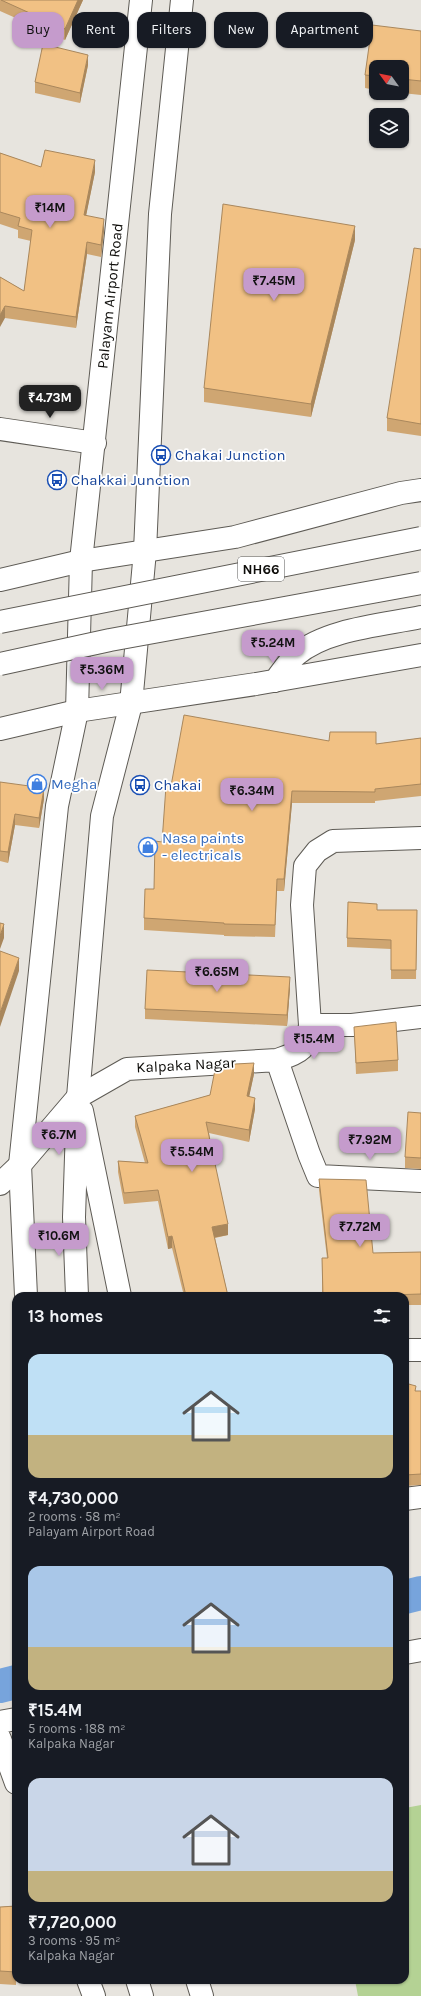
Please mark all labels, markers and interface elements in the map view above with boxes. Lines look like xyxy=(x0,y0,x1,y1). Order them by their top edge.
chip: Buy xyxy=(12,12,64,48)
chip: Rent xyxy=(72,12,129,48)
chip: Filters xyxy=(137,12,206,48)
chip: New xyxy=(214,12,268,48)
chip: Apartment xyxy=(276,12,373,48)
north arrow xyxy=(369,60,409,100)
map controls xyxy=(369,60,409,148)
button: layers xyxy=(369,108,409,148)
pin: ₹14M xyxy=(26,195,74,229)
text: ₹14M xyxy=(34,200,66,215)
street label: Palayam Airport Road xyxy=(93,222,127,370)
pin: ₹7.45M xyxy=(241,268,307,302)
text: ₹7.45M xyxy=(252,273,296,288)
pin: ₹4.73M xyxy=(17,385,83,419)
text: ₹4.73M xyxy=(28,390,72,405)
bus stop icon: Chakai Junction xyxy=(150,444,172,466)
place label: Chakai Junction xyxy=(175,446,286,464)
bus stop icon: Chakkai Junction xyxy=(46,469,68,491)
place label: Chakkai Junction xyxy=(71,471,190,489)
road number: NH66 xyxy=(238,557,284,581)
pin: ₹5.24M xyxy=(240,630,306,664)
text: ₹5.24M xyxy=(251,635,295,650)
pin: ₹5.36M xyxy=(69,657,135,691)
text: ₹5.36M xyxy=(79,662,125,677)
shop icon: Megha xyxy=(26,773,48,795)
bus stop icon: Chakai xyxy=(129,774,151,796)
place label: Megha xyxy=(51,775,97,793)
place label: Chakai xyxy=(154,776,202,794)
pin: ₹6.34M xyxy=(219,778,285,812)
text: ₹6.34M xyxy=(229,783,275,798)
place label: Nasa paints - electricals xyxy=(162,829,244,864)
shop icon: Nasa paints - electricals xyxy=(137,836,159,858)
pin: ₹6.65M xyxy=(184,959,250,993)
text: ₹6.65M xyxy=(195,964,239,979)
pin: ₹15.4M xyxy=(281,1026,347,1060)
text: ₹15.4M xyxy=(293,1031,335,1046)
street label: Kalpaka Nagar xyxy=(136,1053,237,1077)
pin: ₹6.7M xyxy=(31,1122,87,1156)
text: ₹6.7M xyxy=(41,1127,77,1142)
pin: ₹7.92M xyxy=(337,1127,403,1161)
text: ₹7.92M xyxy=(348,1132,392,1147)
pin: ₹5.54M xyxy=(159,1139,225,1173)
text: ₹5.54M xyxy=(170,1144,214,1159)
pin: ₹7.72M xyxy=(327,1214,393,1248)
text: ₹7.72M xyxy=(339,1219,381,1234)
pin: ₹10.6M xyxy=(26,1223,92,1257)
text: ₹10.6M xyxy=(38,1228,80,1243)
icon: filters xyxy=(371,1305,393,1327)
text: 13 homes xyxy=(28,1306,103,1326)
icon: home xyxy=(175,1380,247,1452)
text: ₹4,730,000 xyxy=(28,1488,118,1508)
text: 2 rooms · 58 m² xyxy=(28,1509,121,1524)
text: Palayam Airport Road xyxy=(28,1524,155,1539)
icon: home xyxy=(175,1592,247,1664)
text: ₹15.4M xyxy=(28,1700,82,1720)
text: 5 rooms · 188 m² xyxy=(28,1721,126,1736)
text: Kalpaka Nagar xyxy=(28,1736,114,1751)
icon: home xyxy=(175,1804,247,1876)
text: ₹7,720,000 xyxy=(28,1912,117,1932)
text: 3 rooms · 95 m² xyxy=(28,1933,121,1948)
text: Kalpaka Nagar xyxy=(28,1948,114,1963)

